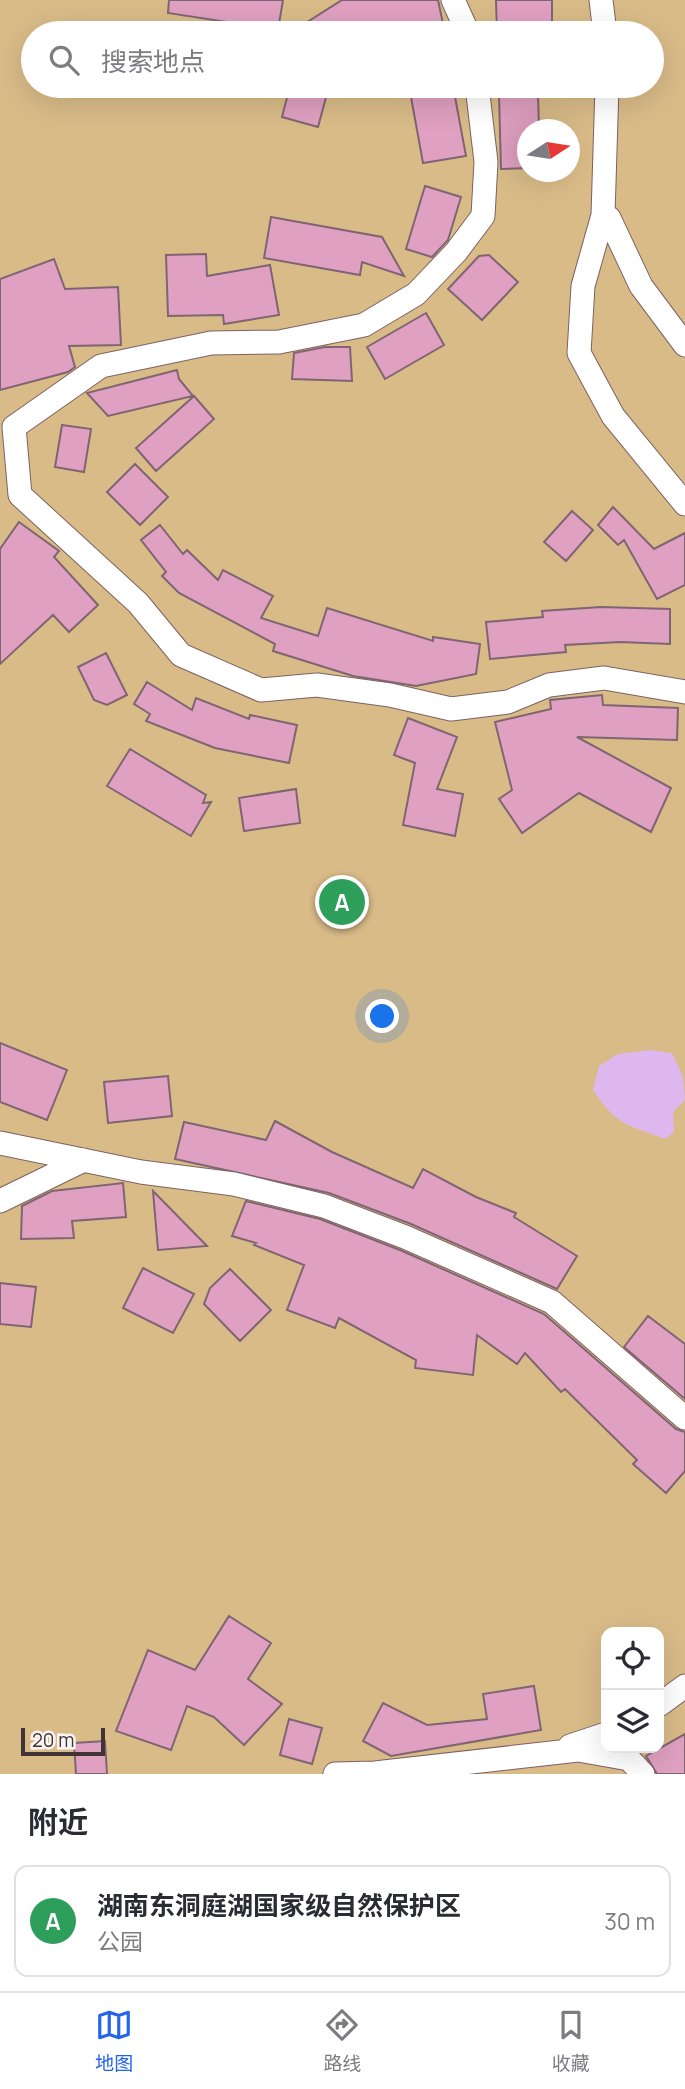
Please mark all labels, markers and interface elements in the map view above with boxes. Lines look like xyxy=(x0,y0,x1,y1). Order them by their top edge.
search box xyxy=(21,21,664,98)
icon: search xyxy=(45,41,83,79)
text: 搜索地点 xyxy=(101,43,205,79)
north arrow xyxy=(517,119,580,182)
pin: A xyxy=(319,876,365,928)
your location xyxy=(365,999,399,1033)
map controls xyxy=(601,1627,664,1753)
button: locate xyxy=(601,1627,664,1690)
button: layers xyxy=(601,1690,664,1753)
scale bar xyxy=(21,1725,105,1757)
text: 20 m xyxy=(32,1727,74,1753)
text: 附近 xyxy=(28,1801,88,1842)
text: 湖南东洞庭湖国家级自然保护区 xyxy=(97,1887,461,1923)
text: A xyxy=(45,1905,61,1937)
text: 30 m xyxy=(604,1905,655,1937)
text: 公园 xyxy=(97,1925,143,1957)
tab: 地图 xyxy=(95,2006,133,2076)
tab: 路线 xyxy=(323,2006,362,2076)
tab: 收藏 xyxy=(552,2006,590,2076)

